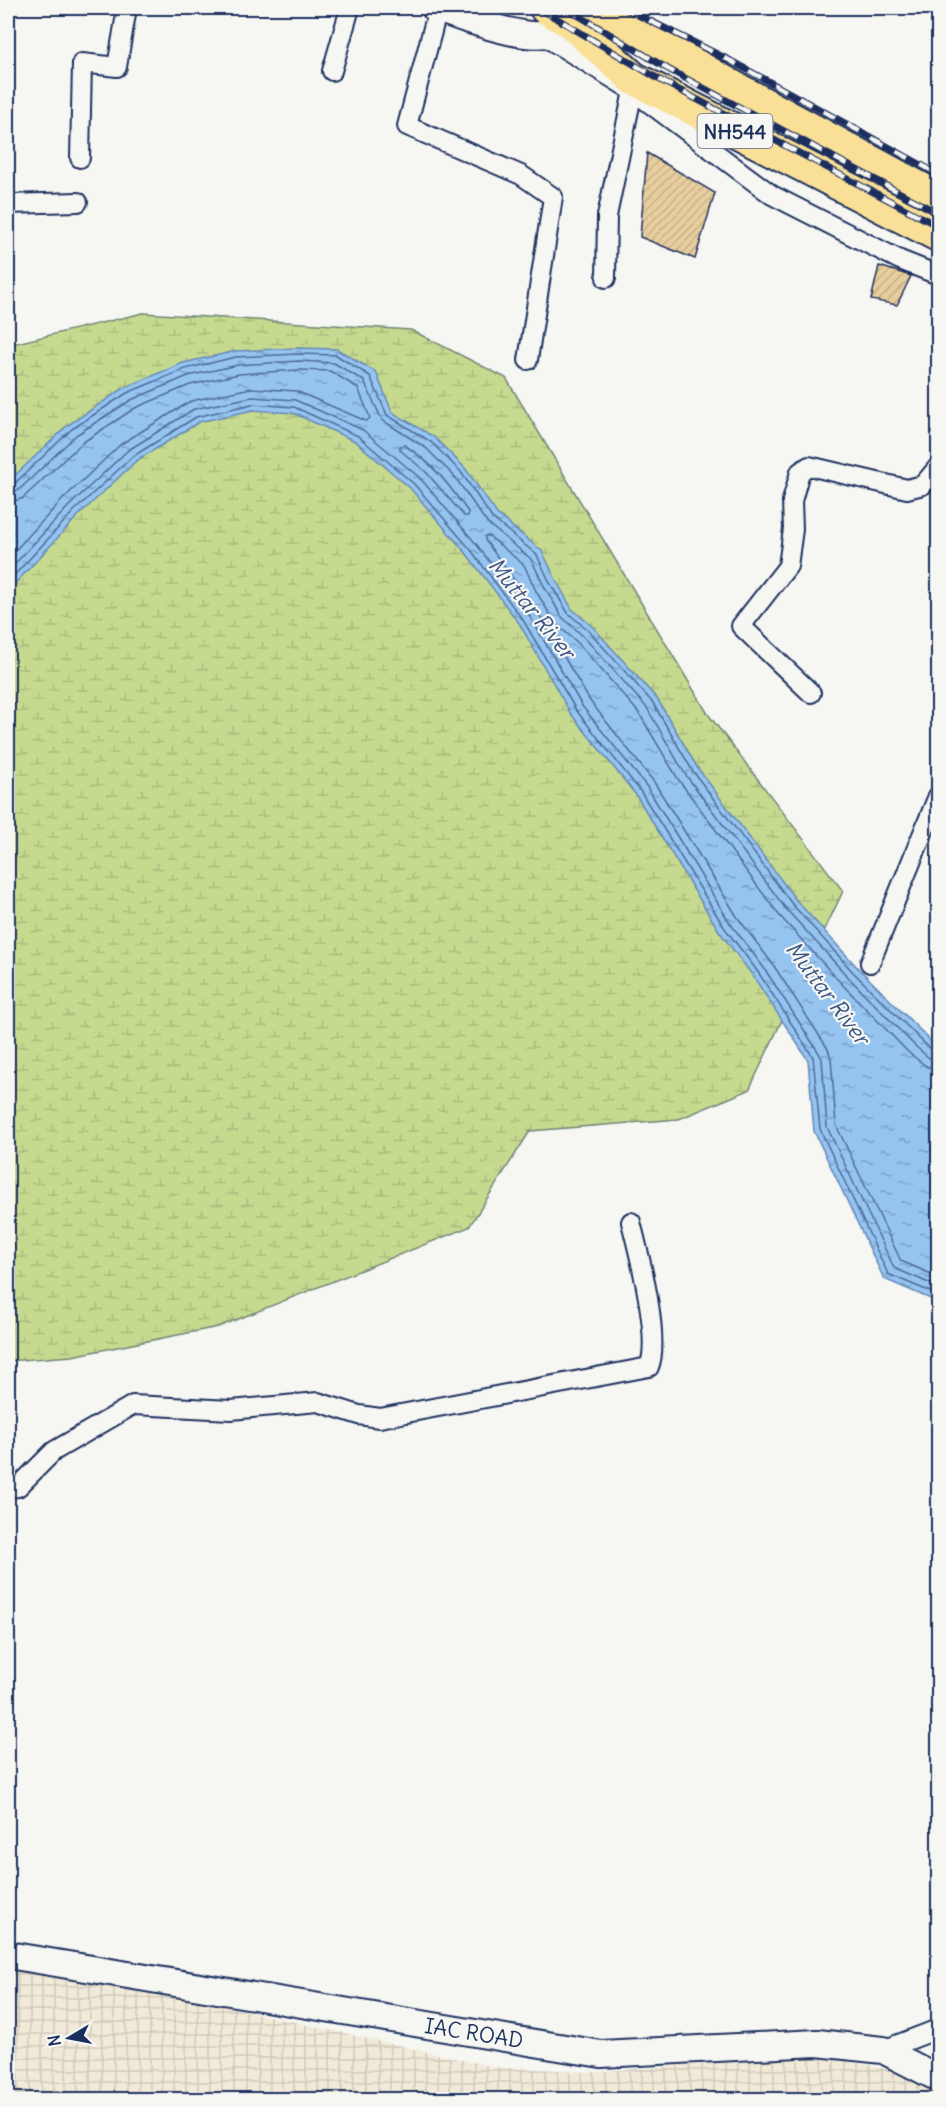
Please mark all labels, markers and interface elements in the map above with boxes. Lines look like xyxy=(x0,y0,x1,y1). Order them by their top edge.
road number: NH544 xyxy=(698,114,772,148)
water label: Muttar River xyxy=(483,552,583,667)
water label: Muttar River xyxy=(780,936,878,1053)
north arrow xyxy=(39,2008,99,2068)
street label: IAC ROAD xyxy=(423,2012,525,2054)
text: N xyxy=(43,2033,65,2048)

